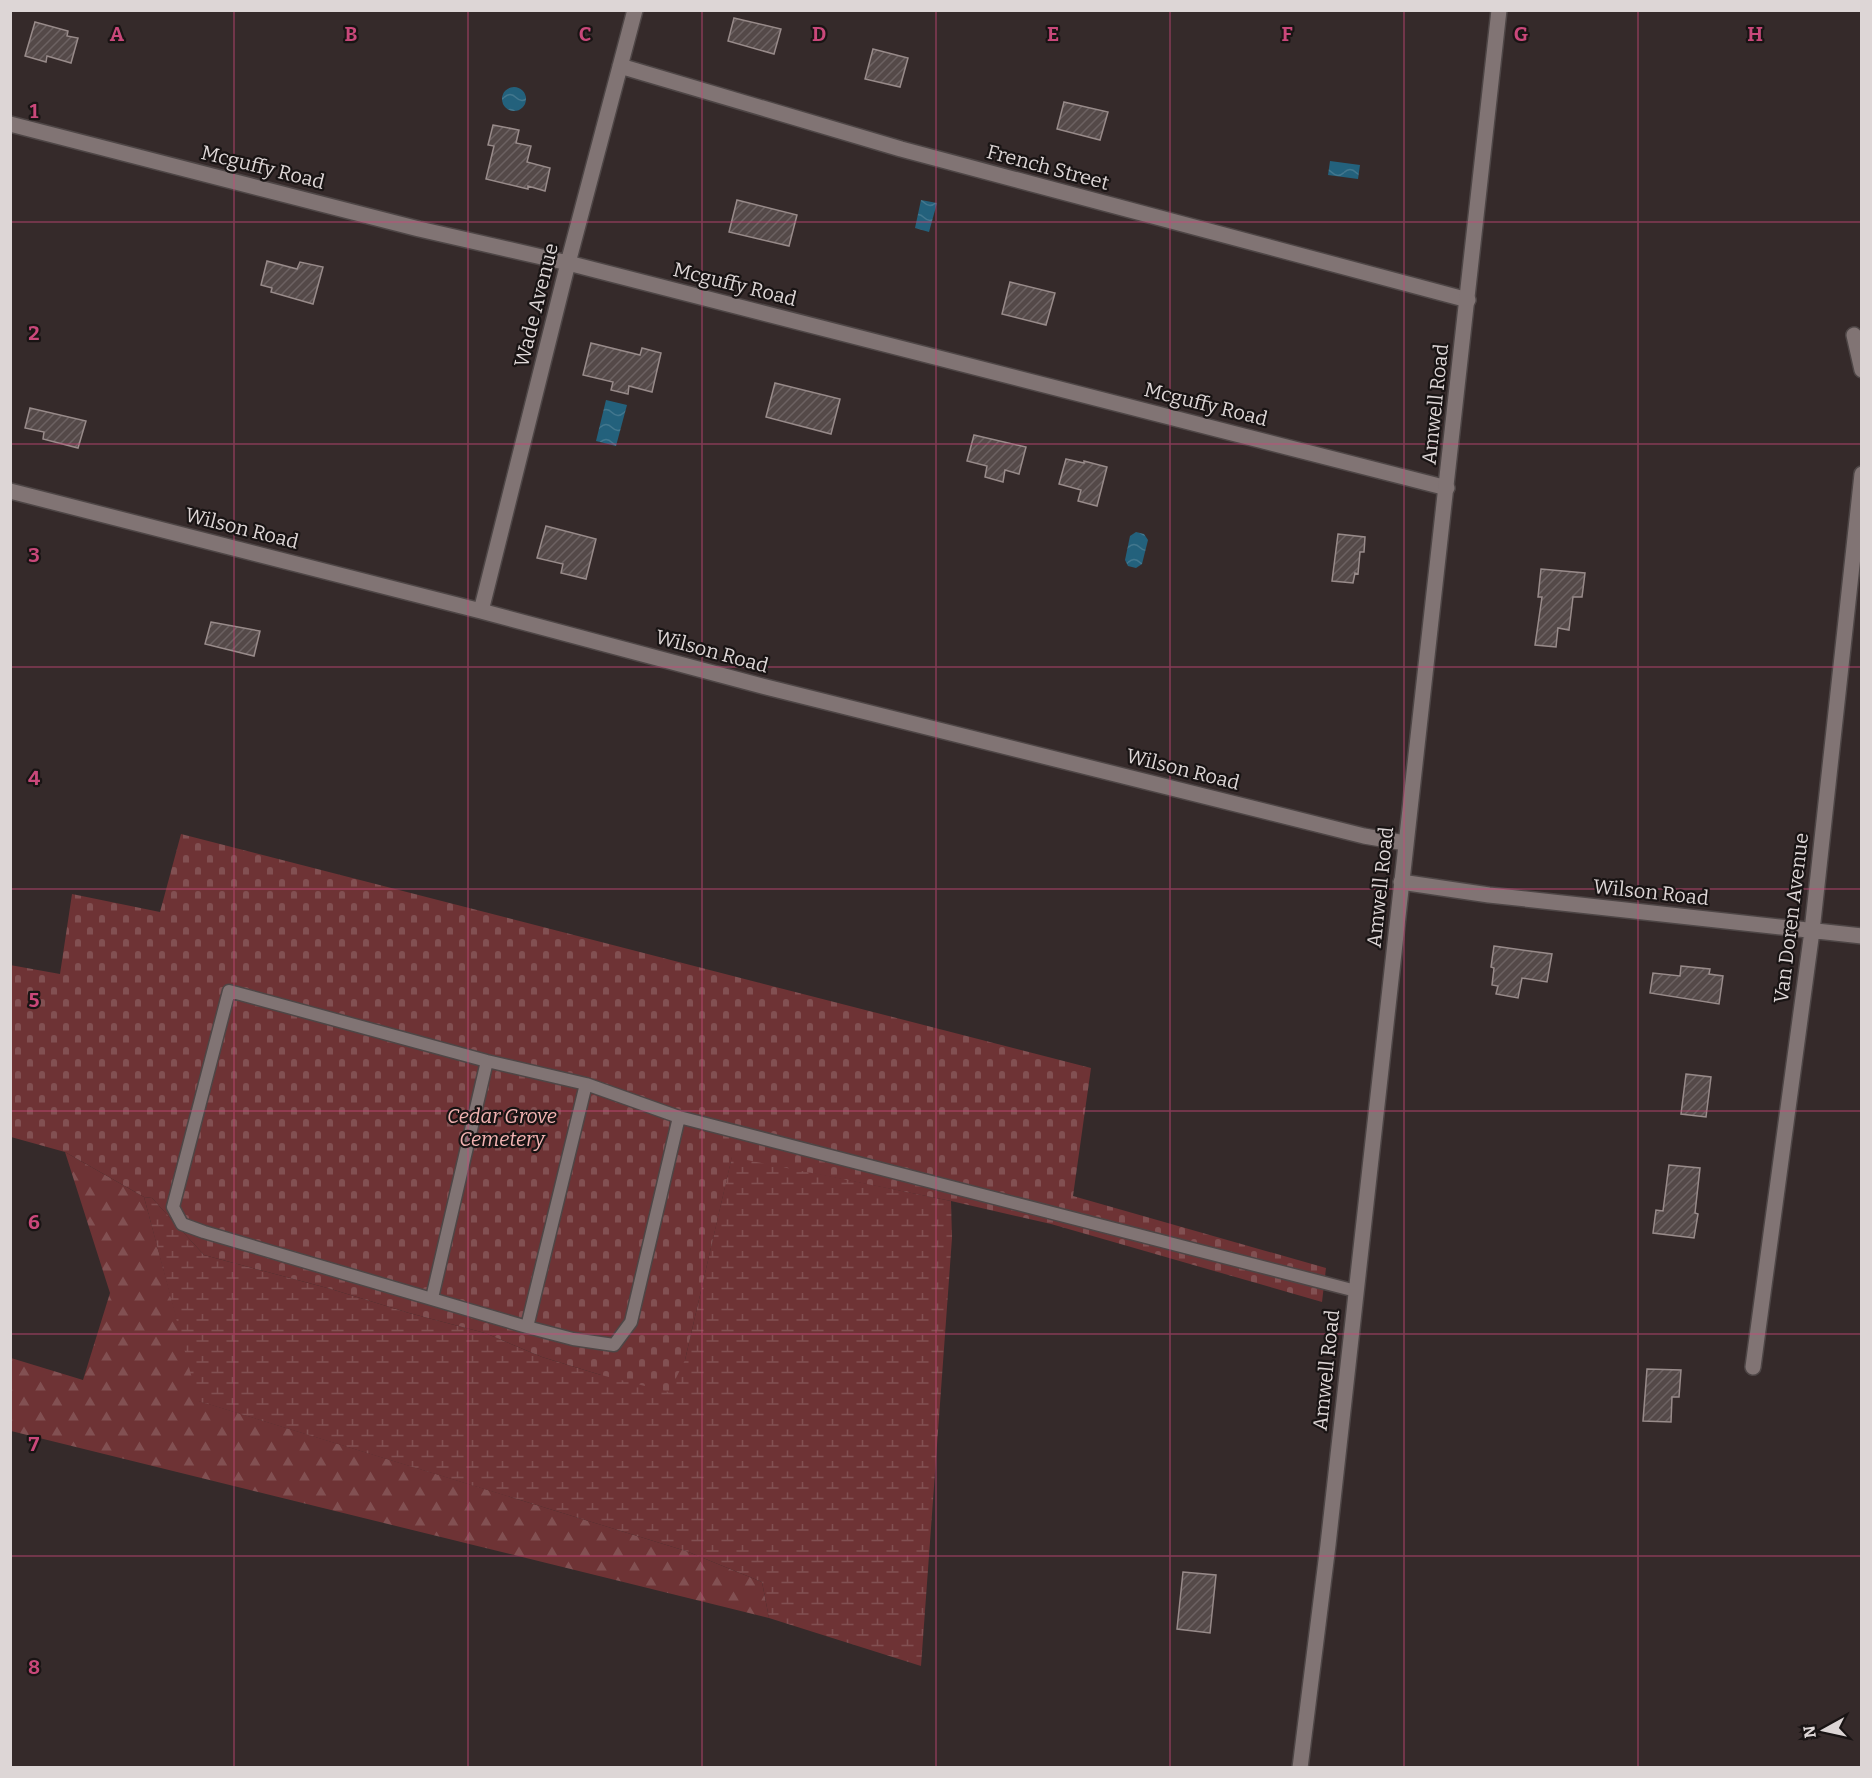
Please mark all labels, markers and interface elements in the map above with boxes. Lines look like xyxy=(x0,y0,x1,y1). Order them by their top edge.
text: A xyxy=(110,22,125,46)
text: B xyxy=(345,22,358,46)
text: C xyxy=(579,22,591,46)
text: D xyxy=(812,22,826,46)
text: E xyxy=(1047,22,1059,46)
text: F xyxy=(1281,22,1293,46)
text: G xyxy=(1514,22,1528,46)
text: H xyxy=(1747,22,1763,46)
text: 1 xyxy=(30,99,39,123)
street label: French Street xyxy=(984,139,1112,195)
street label: Mcguffy Road xyxy=(199,140,327,194)
street label: Wade Avenue xyxy=(509,241,563,369)
street label: Mcguffy Road xyxy=(671,257,799,311)
text: 2 xyxy=(28,321,40,345)
street label: Amwell Road xyxy=(1417,342,1453,466)
street label: Mcguffy Road xyxy=(1142,377,1270,431)
street label: Wilson Road xyxy=(183,502,301,554)
text: 3 xyxy=(28,543,40,567)
street label: Wilson Road xyxy=(653,624,771,678)
street label: Wilson Road xyxy=(1124,743,1242,795)
text: 4 xyxy=(28,766,40,790)
street label: Amwell Road xyxy=(1362,825,1398,949)
street label: Van Doren Avenue xyxy=(1769,831,1813,1005)
street label: Wilson Road xyxy=(1592,874,1710,910)
text: 5 xyxy=(29,988,40,1012)
park label: Cedar Grove Cemetery xyxy=(447,1104,557,1151)
text: 6 xyxy=(28,1210,40,1234)
street label: Amwell Road xyxy=(1308,1308,1344,1432)
text: 7 xyxy=(29,1432,40,1456)
text: 8 xyxy=(28,1655,40,1679)
north arrow xyxy=(1794,1700,1854,1760)
text: N xyxy=(1799,1725,1820,1739)

